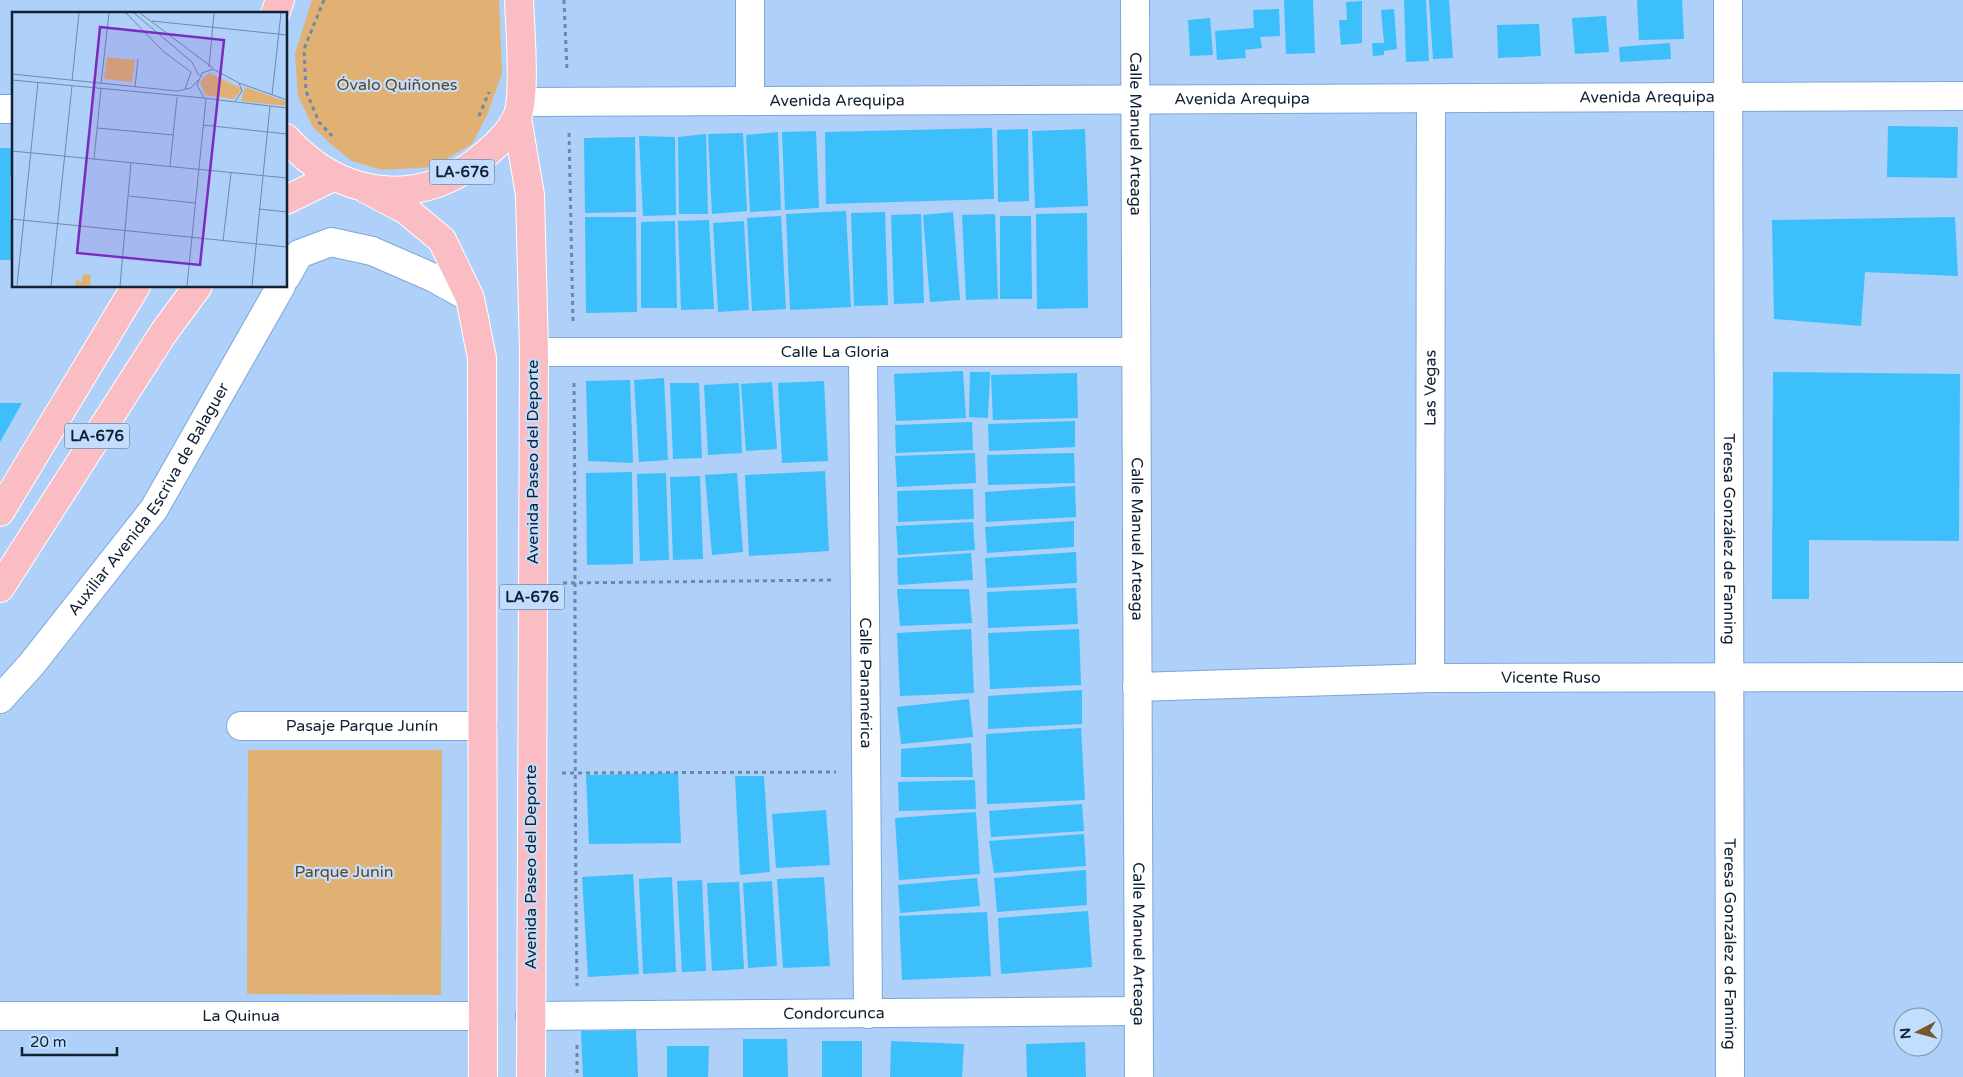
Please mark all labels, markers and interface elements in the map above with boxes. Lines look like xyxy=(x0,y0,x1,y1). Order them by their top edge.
inset map xyxy=(12,12,288,288)
street label: Calle Manuel Arteaga xyxy=(1125,52,1146,216)
park label: Óvalo Quiñones xyxy=(337,75,457,95)
street label: Avenida Arequipa xyxy=(1579,87,1715,108)
street label: Avenida Arequipa xyxy=(1174,89,1310,109)
street label: Avenida Arequipa xyxy=(769,90,905,111)
road number: LA-676 xyxy=(430,160,494,184)
street label: Calle La Gloria xyxy=(781,342,889,362)
street label: Las Vegas xyxy=(1420,350,1441,426)
street label: Avenida Paseo del Deporte xyxy=(523,360,543,564)
street label: Auxiliar Avenida Escriva de Balaguer xyxy=(64,379,234,620)
road number: LA-676 xyxy=(64,424,130,448)
street label: Teresa González de Fanning xyxy=(1719,433,1739,645)
street label: Calle Manuel Arteaga xyxy=(1127,457,1147,621)
road number: LA-676 xyxy=(500,584,564,610)
street label: Calle Panamérica xyxy=(855,617,876,748)
street label: Vicente Ruso xyxy=(1501,668,1601,688)
street label: Pasaje Parque Junín xyxy=(286,716,438,736)
street label: Avenida Paseo del Deporte xyxy=(521,765,541,969)
street label: Teresa González de Fanning xyxy=(1720,838,1740,1050)
park label: Parque Junin xyxy=(295,862,393,882)
street label: Calle Manuel Arteaga xyxy=(1128,862,1149,1026)
street label: Condorcunca xyxy=(783,1003,885,1024)
street label: La Quinua xyxy=(202,1006,280,1026)
north arrow xyxy=(1893,1007,1943,1057)
scale bar xyxy=(22,1024,118,1056)
text: N xyxy=(1897,1027,1915,1040)
text: 20 m xyxy=(30,1033,67,1051)

